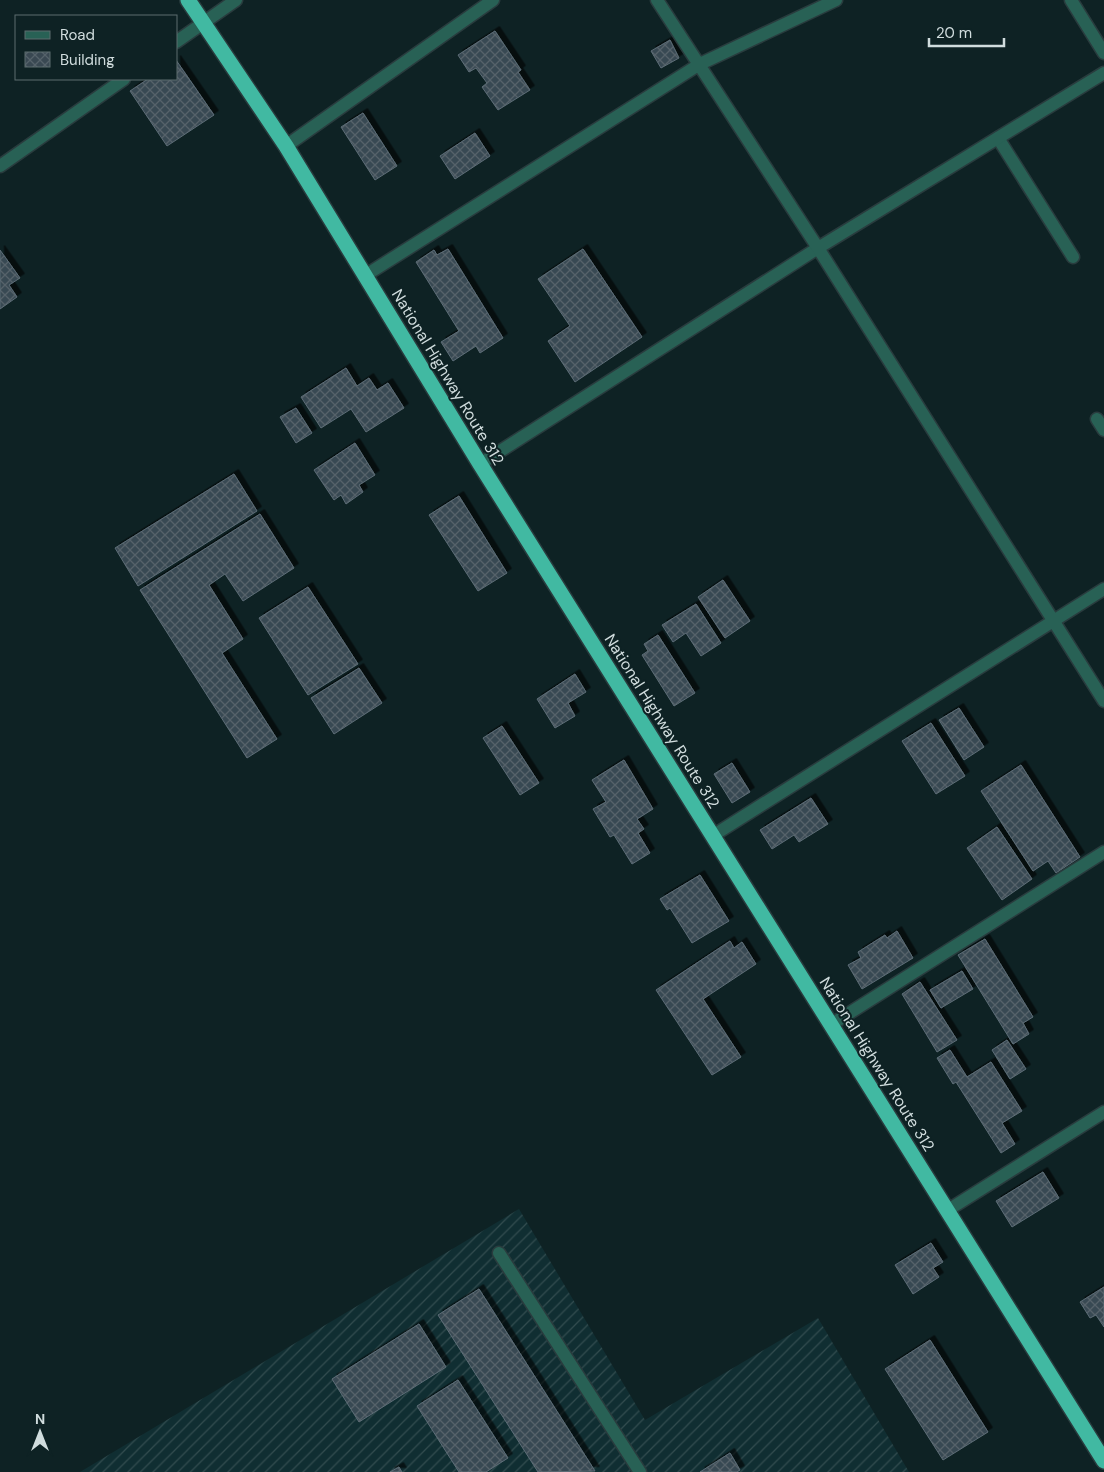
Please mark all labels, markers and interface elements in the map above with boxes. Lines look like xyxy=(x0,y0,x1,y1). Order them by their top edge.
legend xyxy=(15,15,178,80)
scale bar xyxy=(929,15,1004,47)
text: 20 m xyxy=(936,23,972,43)
text: Road xyxy=(60,25,95,45)
text: Building xyxy=(60,50,115,70)
street label: National Highway Route 312 xyxy=(387,285,509,469)
street label: National Highway Route 312 xyxy=(600,630,724,812)
street label: National Highway Route 312 xyxy=(815,973,939,1155)
north arrow xyxy=(15,1407,65,1457)
text: N xyxy=(35,1410,45,1428)

